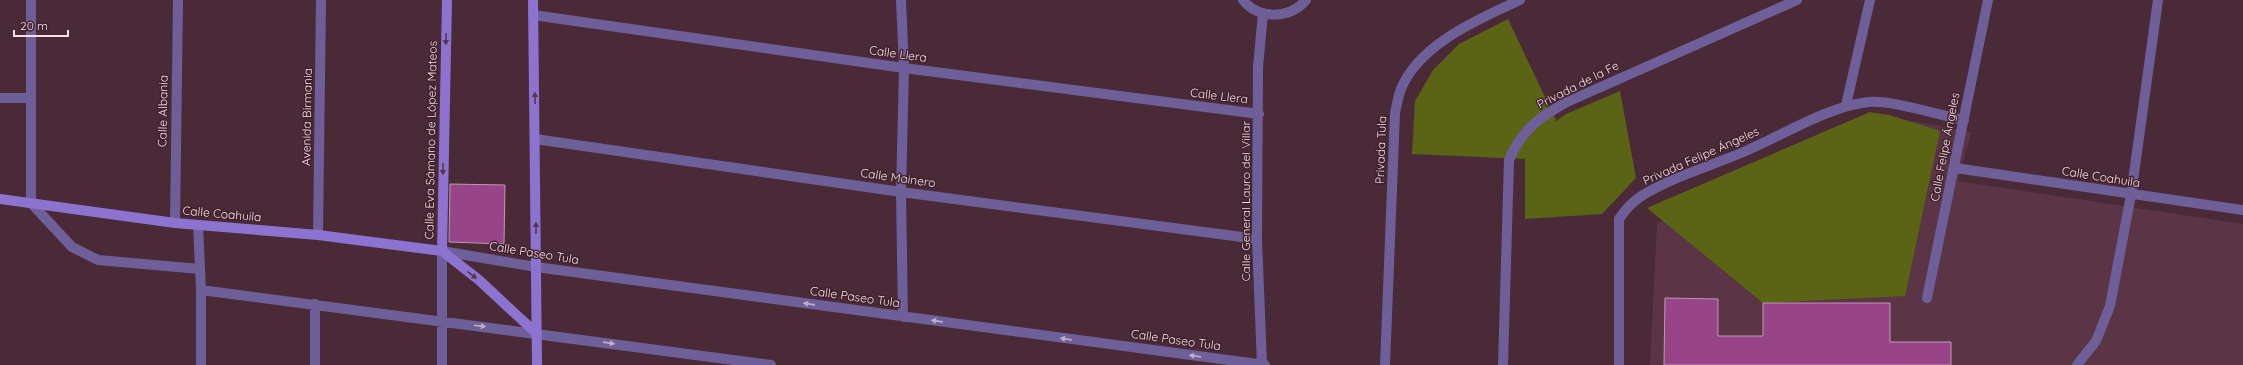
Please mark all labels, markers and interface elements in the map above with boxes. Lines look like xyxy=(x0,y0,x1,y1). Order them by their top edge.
scale bar xyxy=(14,12,68,38)
text: 20 m xyxy=(20,18,48,33)
one-way arrow xyxy=(443,33,449,46)
street label: Calle Eva Sámano de López Mateos xyxy=(421,40,440,239)
street label: Calle Llera xyxy=(868,42,928,65)
street label: Privada de la Fe xyxy=(1534,57,1621,112)
street label: Avenida Birmania xyxy=(298,68,315,166)
street label: Calle Albania xyxy=(154,75,171,147)
street label: Calle Llera xyxy=(1189,85,1249,106)
street label: Calle Felipe Ángeles xyxy=(1927,91,1962,203)
one-way arrow xyxy=(531,92,538,104)
street label: Privada Tula xyxy=(1372,116,1389,184)
street label: Calle General Lauro del Villar xyxy=(1238,120,1253,281)
street label: Privada Felipe Ángeles xyxy=(1640,123,1762,188)
one-way arrow xyxy=(440,163,447,175)
street label: Calle Coahuila xyxy=(2061,163,2141,190)
street label: Calle Mainero xyxy=(860,165,937,190)
street label: Calle Coahuila xyxy=(182,203,262,224)
one-way arrow xyxy=(533,221,539,234)
street label: Calle Paseo Tula xyxy=(488,238,580,267)
one-way arrow xyxy=(467,271,478,279)
street label: Calle Paseo Tula xyxy=(809,283,901,310)
one-way arrow xyxy=(802,301,815,307)
one-way arrow xyxy=(931,318,943,325)
one-way arrow xyxy=(474,323,486,329)
street label: Calle Paseo Tula xyxy=(1130,326,1222,353)
one-way arrow xyxy=(1060,335,1072,342)
one-way arrow xyxy=(603,340,615,346)
one-way arrow xyxy=(1189,353,1201,359)

